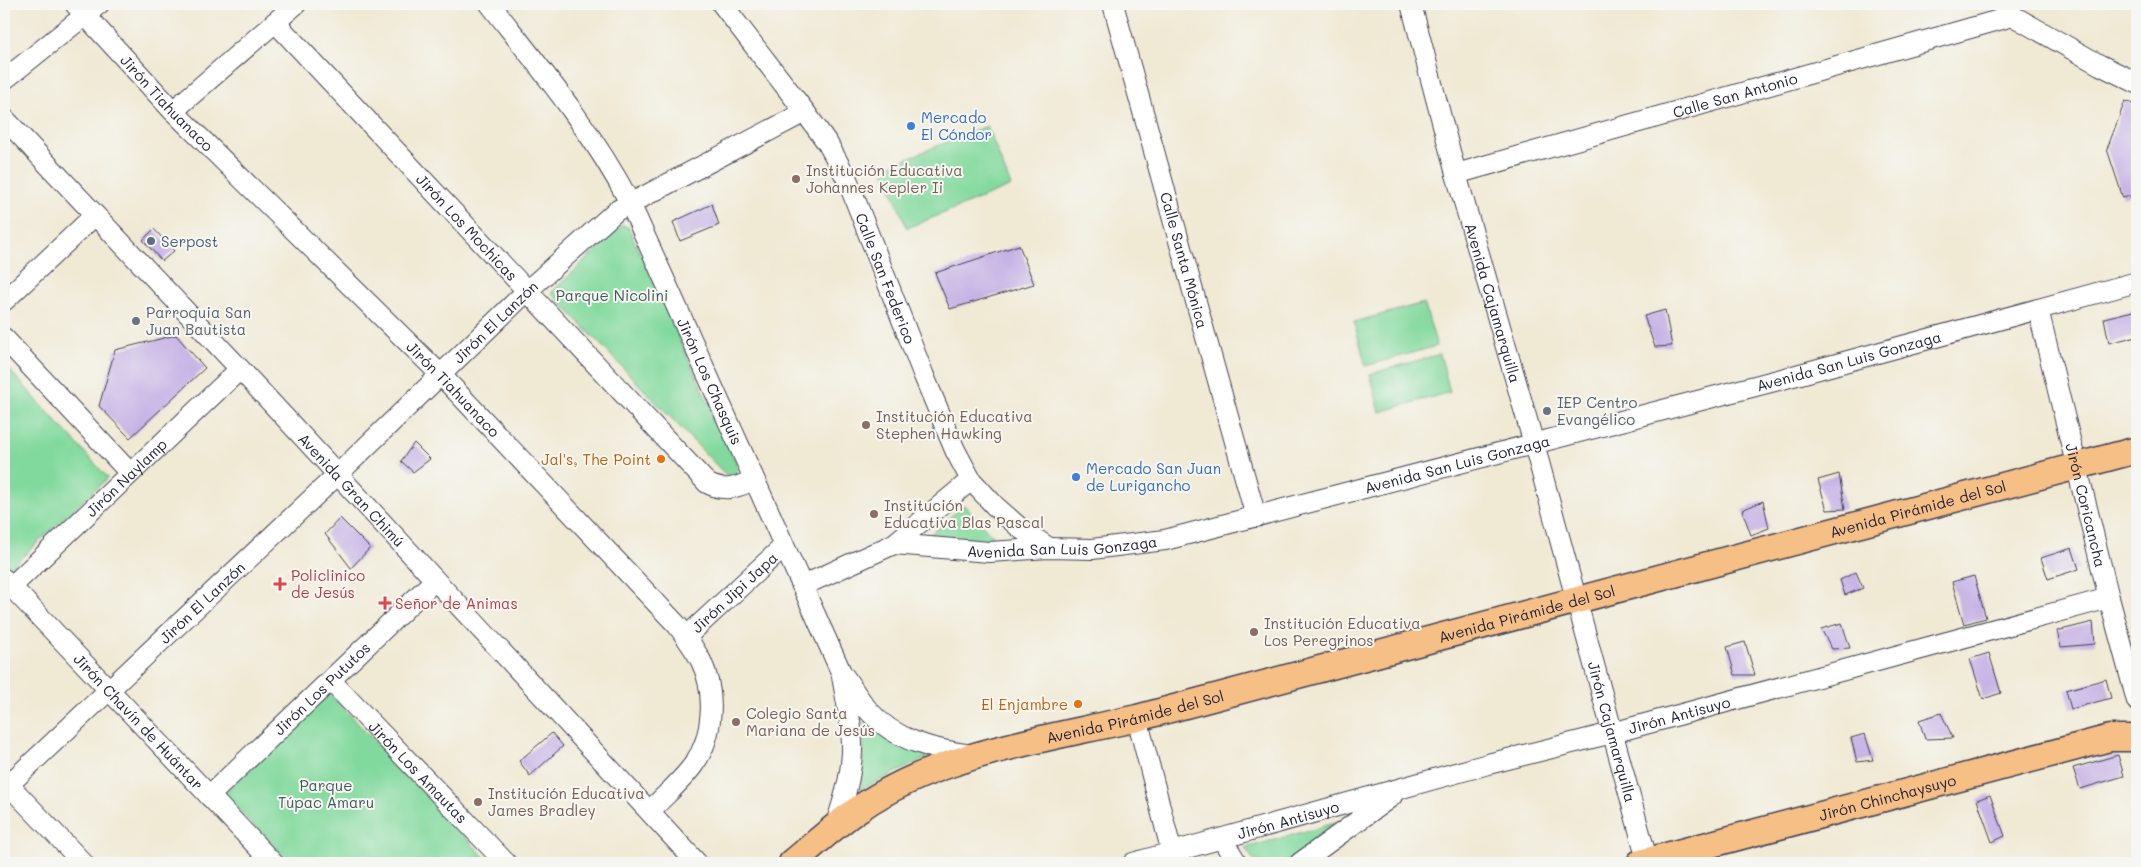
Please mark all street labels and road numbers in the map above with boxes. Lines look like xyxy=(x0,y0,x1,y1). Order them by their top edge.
street label: Jirón Tiahuanaco xyxy=(116,50,218,155)
street label: Calle San Antonio xyxy=(1670,68,1800,122)
street label: Jirón Los Mochicas xyxy=(412,169,522,285)
street label: Calle Santa Mónica xyxy=(1156,190,1213,331)
street label: Calle San Federico xyxy=(851,210,920,347)
street label: Avenida Cajamarquilla xyxy=(1461,221,1526,385)
street label: Jirón El Lanzón xyxy=(449,276,542,367)
street label: Jirón Los Chasquis xyxy=(673,315,747,448)
street label: Avenida San Luis Gonzaga xyxy=(1754,326,1943,395)
street label: Jirón Tiahuanaco xyxy=(402,337,504,441)
street label: Avenida Gran Chimú xyxy=(294,429,409,551)
street label: Avenida San Luis Gonzaga xyxy=(1362,430,1552,498)
street label: Jirón Naylamp xyxy=(81,434,171,521)
street label: Jirón Coricancha xyxy=(2061,441,2111,569)
street label: Avenida Pirámide del Sol xyxy=(1827,476,2008,542)
street label: Avenida San Luis Gonzaga xyxy=(966,531,1158,562)
street label: Jirón Jipi Japa xyxy=(687,547,782,637)
street label: Jirón El Lanzón xyxy=(155,557,249,648)
street label: Avenida Pirámide del Sol xyxy=(1436,580,1617,647)
street label: Jirón Los Pututos xyxy=(269,637,374,739)
street label: Jirón Chavín de Huántar xyxy=(69,649,208,794)
street label: Jirón Cajamarquilla xyxy=(1584,659,1641,804)
street label: Avenida Pirámide del Sol xyxy=(1044,685,1226,747)
street label: Jirón Antisuyo xyxy=(1626,691,1732,738)
street label: Jirón Los Amautas xyxy=(365,716,472,827)
street label: Jirón Chinchaysuyo xyxy=(1817,769,1958,825)
street label: Jirón Antisuyo xyxy=(1235,796,1341,843)

